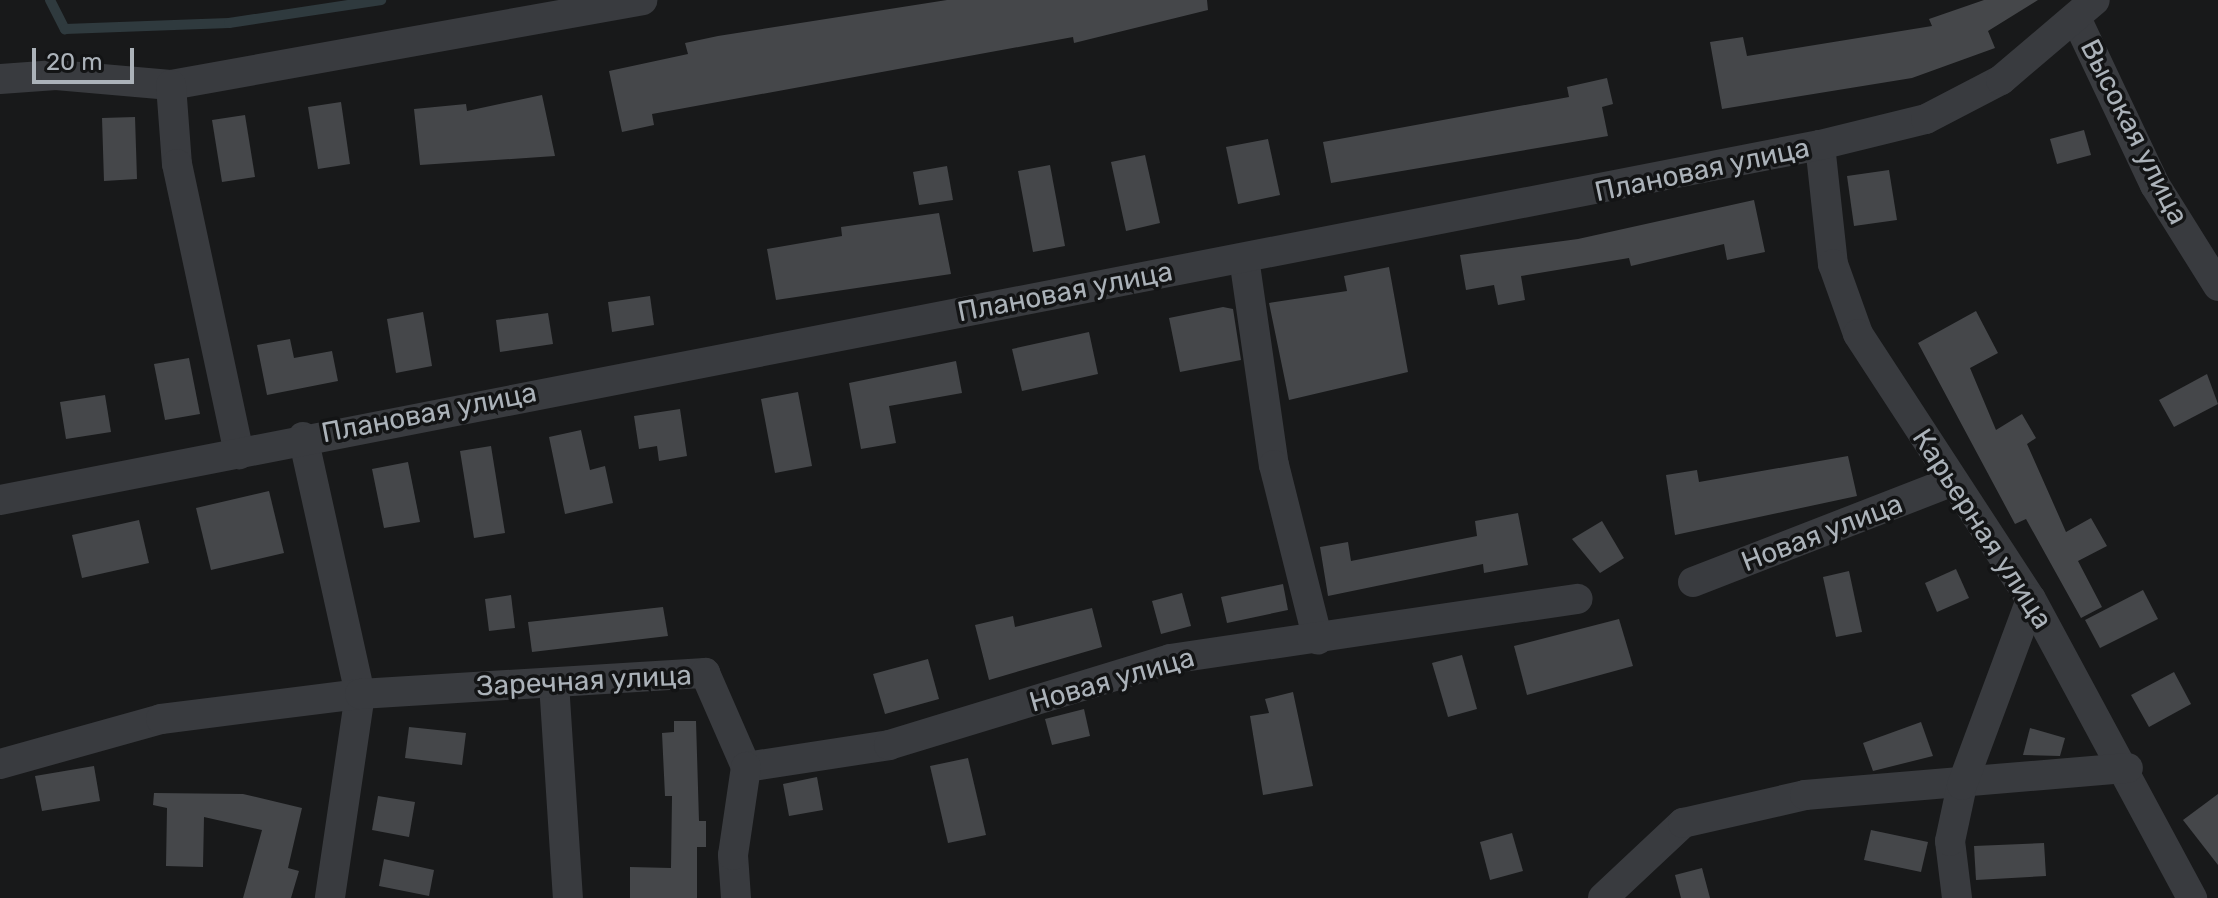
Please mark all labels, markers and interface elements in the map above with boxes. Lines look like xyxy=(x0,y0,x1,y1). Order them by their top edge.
scale bar xyxy=(36,32,138,82)
street label: Высокая улица xyxy=(2073,34,2195,230)
text: 20 m xyxy=(46,48,103,76)
street label: Плановая улица xyxy=(1592,131,1812,209)
street label: Плановая улица xyxy=(954,255,1176,329)
street label: Плановая улица xyxy=(318,376,540,450)
street label: Карьерная улица xyxy=(1905,423,2059,635)
street label: Новая улица xyxy=(1737,487,1907,579)
street label: Новая улица xyxy=(1026,640,1198,720)
street label: Заречная улица xyxy=(475,659,693,703)

